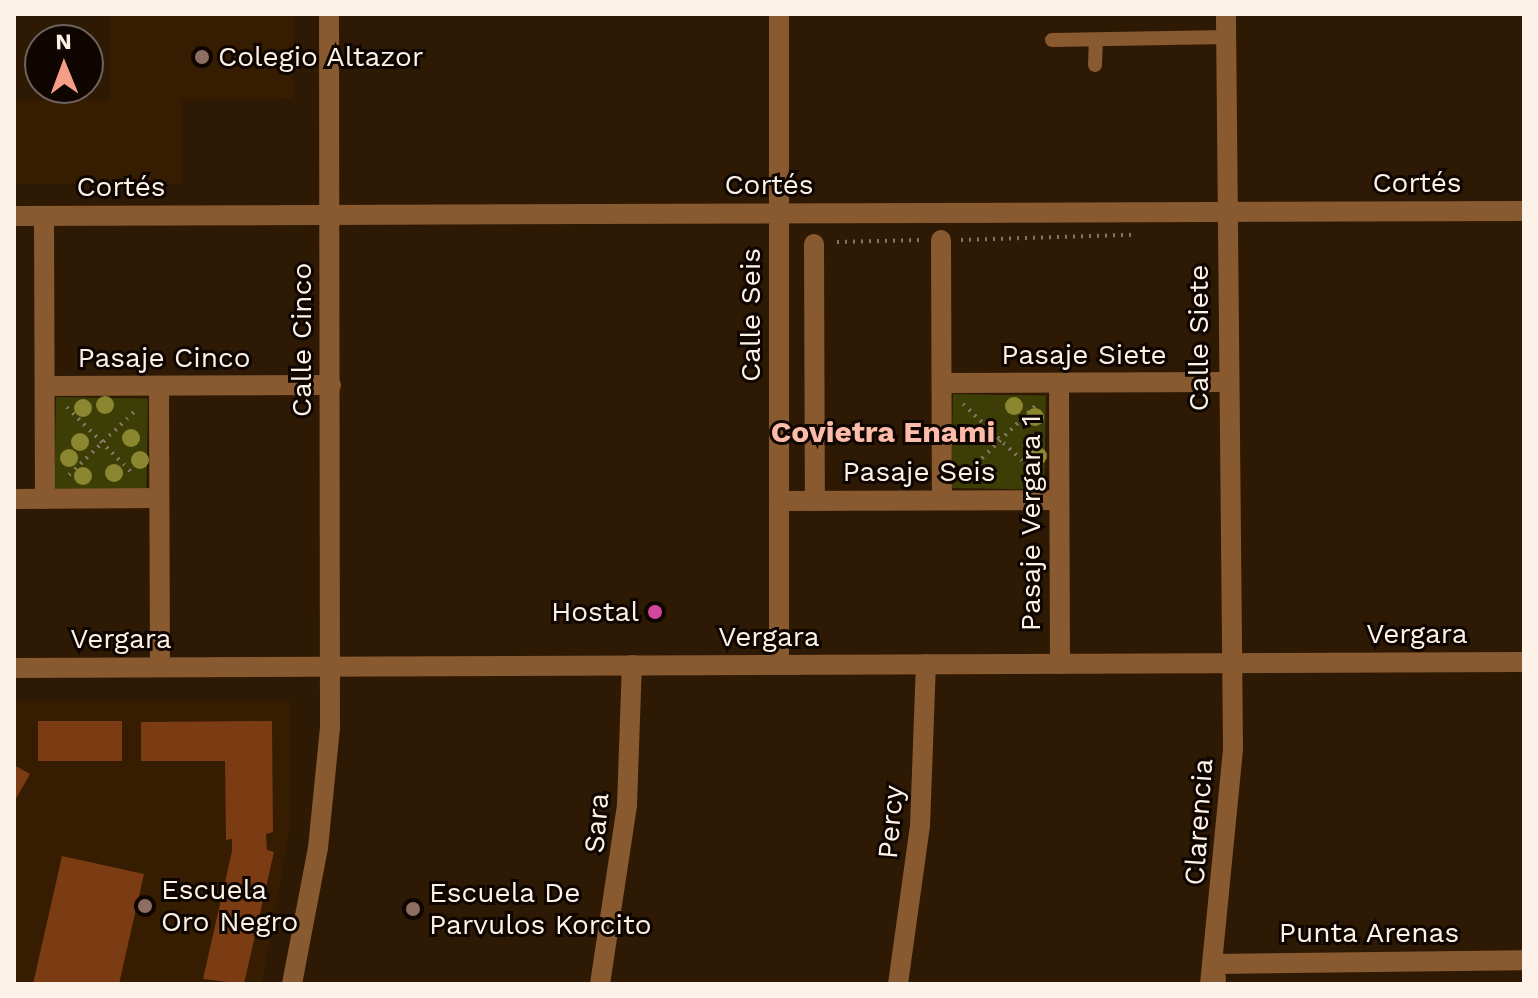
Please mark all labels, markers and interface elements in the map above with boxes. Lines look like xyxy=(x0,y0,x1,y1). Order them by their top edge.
north arrow xyxy=(24,24,104,104)
text: N xyxy=(55,29,72,54)
place label: Colegio Altazor xyxy=(218,40,424,74)
marker: Colegio Altazor xyxy=(193,48,211,66)
street label: Cortés xyxy=(1372,166,1462,200)
street label: Cortés xyxy=(724,168,814,202)
street label: Cortés xyxy=(76,170,166,204)
street label: Calle Seis xyxy=(734,248,768,382)
street label: Calle Cinco xyxy=(285,263,319,417)
street label: Calle Siete xyxy=(1182,265,1216,411)
street label: Pasaje Siete xyxy=(1001,338,1167,372)
street label: Pasaje Cinco xyxy=(77,341,251,375)
district label: Covietra Enami xyxy=(771,414,995,450)
street label: Pasaje Vergara 1 xyxy=(1014,414,1048,632)
street label: Pasaje Seis xyxy=(843,455,995,489)
place label: Hostal xyxy=(551,595,639,629)
marker: Hostal xyxy=(646,603,664,621)
street label: Vergara xyxy=(1366,617,1468,651)
street label: Vergara xyxy=(718,620,820,654)
street label: Vergara xyxy=(70,622,172,656)
street label: Clarencia xyxy=(1178,757,1220,887)
street label: Percy xyxy=(871,784,911,860)
street label: Sara xyxy=(578,791,616,855)
place label: Escuela Oro Negro xyxy=(161,873,298,939)
place label: Escuela De Parvulos Korcito xyxy=(429,876,651,942)
marker: Escuela Oro Negro xyxy=(136,897,154,915)
marker: Escuela De Parvulos Korcito xyxy=(404,900,422,918)
street label: Punta Arenas xyxy=(1278,916,1460,950)

